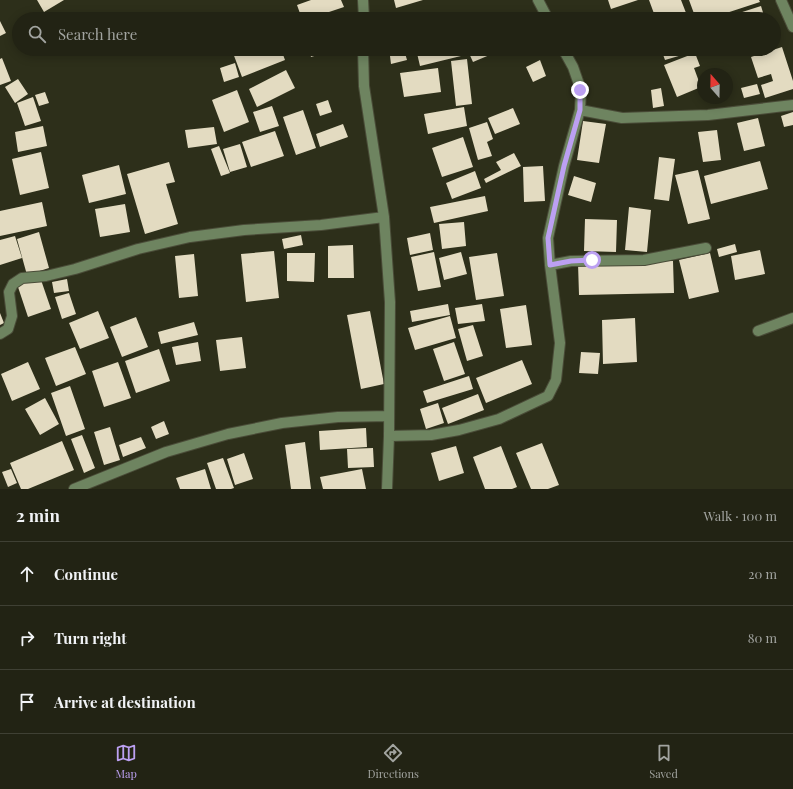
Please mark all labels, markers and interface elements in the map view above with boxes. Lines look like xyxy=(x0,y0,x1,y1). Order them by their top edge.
search box xyxy=(12,12,781,56)
icon: search xyxy=(26,23,48,45)
text: Search here xyxy=(58,24,137,44)
north arrow xyxy=(697,68,733,104)
route end xyxy=(571,81,589,99)
route start xyxy=(583,251,601,269)
text: 2 min xyxy=(16,504,60,526)
text: Walk · 100 m xyxy=(704,507,777,524)
icon: ahead xyxy=(16,563,38,585)
text: Continue xyxy=(54,564,118,584)
text: 20 m xyxy=(748,565,777,582)
icon: right xyxy=(16,627,38,649)
text: Turn right xyxy=(54,628,127,648)
text: 80 m xyxy=(748,629,777,646)
icon: arrive xyxy=(16,691,38,713)
text: Arrive at destination xyxy=(54,692,196,712)
tab: Map xyxy=(115,742,137,781)
tab: Directions xyxy=(367,742,419,781)
tab: Saved xyxy=(649,742,678,781)

